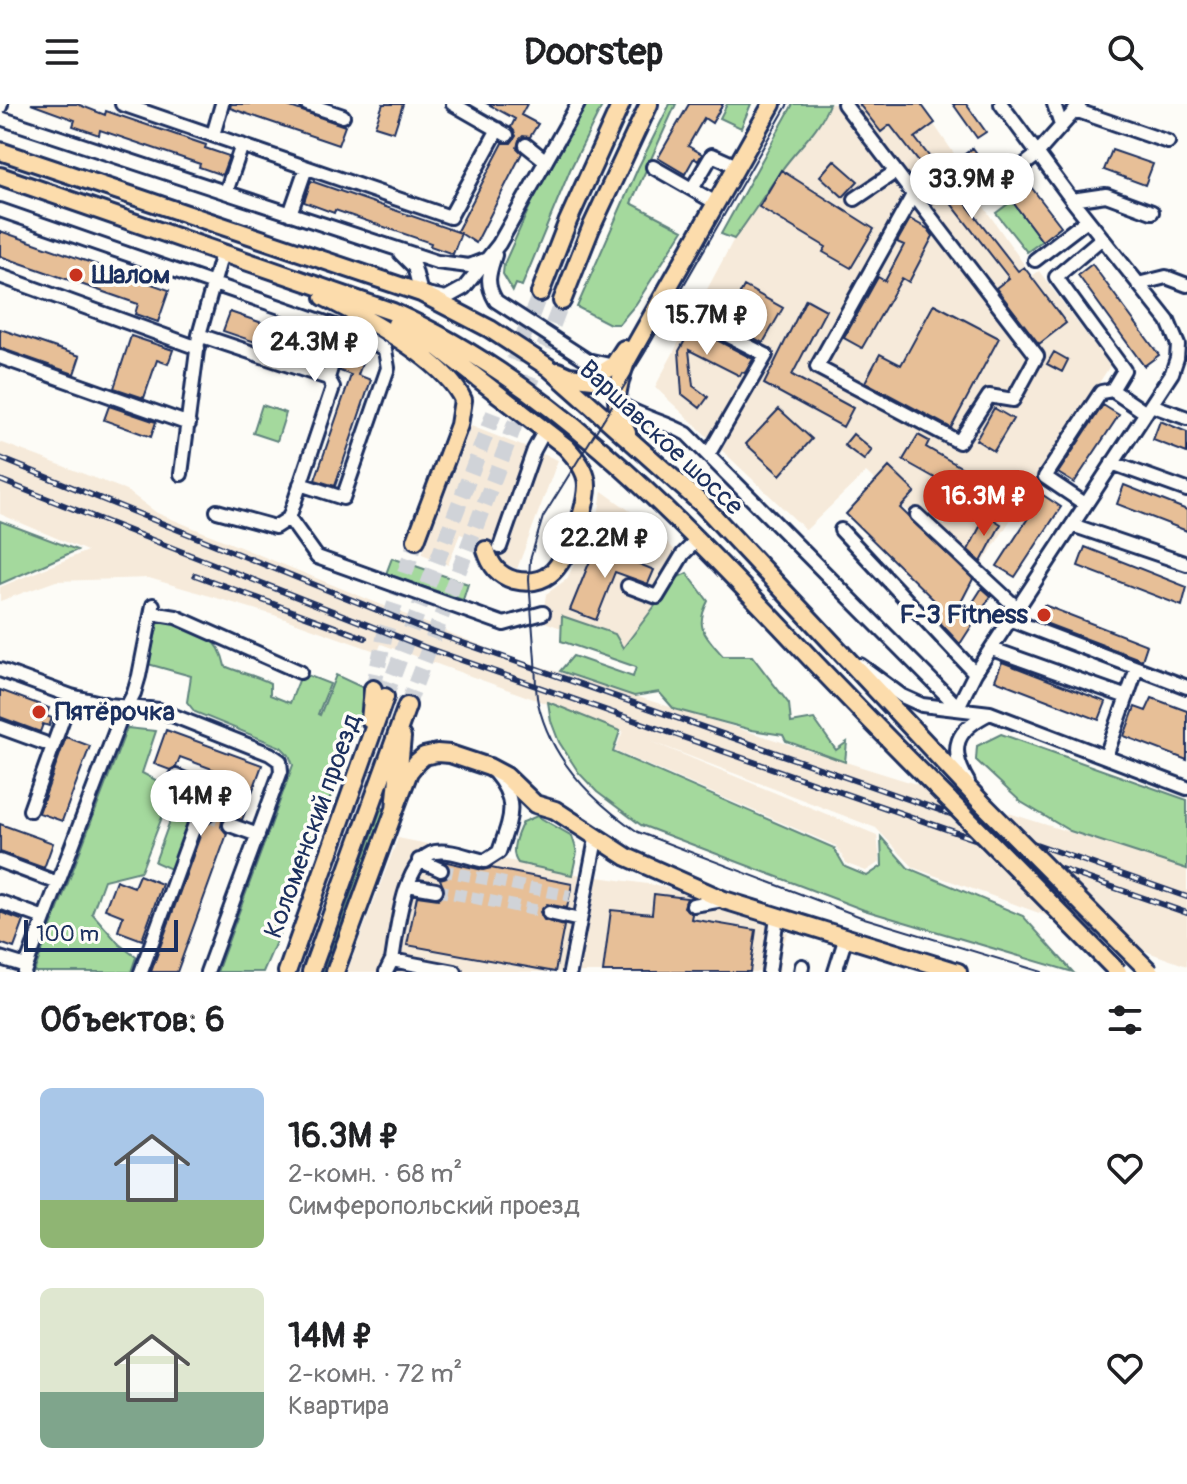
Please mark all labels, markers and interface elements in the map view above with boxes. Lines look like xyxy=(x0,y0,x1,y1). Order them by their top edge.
icon: menu xyxy=(40,30,84,74)
text: Doorstep xyxy=(524,30,663,75)
icon: search xyxy=(1103,30,1147,74)
pin: 33.9M ₽ xyxy=(898,153,1046,221)
text: 33.9M ₽ xyxy=(928,163,1016,195)
place label: Шалом xyxy=(91,259,170,291)
marker: Шалом xyxy=(67,266,85,284)
pin: 15.7M ₽ xyxy=(633,289,781,357)
text: 15.7M ₽ xyxy=(665,299,749,331)
pin: 24.3M ₽ xyxy=(241,316,389,384)
text: 24.3M ₽ xyxy=(270,326,360,358)
street label: Варшавское шоссе xyxy=(572,354,750,522)
pin: 16.3M ₽ xyxy=(910,470,1058,538)
text: 16.3M ₽ xyxy=(941,480,1027,512)
pin: 22.2M ₽ xyxy=(531,512,679,580)
text: 22.2M ₽ xyxy=(560,522,650,554)
place label: F-3 Fitness xyxy=(900,599,1028,631)
marker: F-3 Fitness xyxy=(1035,606,1053,624)
place label: Пятёрочка xyxy=(55,696,175,728)
marker: Пятёрочка xyxy=(30,703,48,721)
street label: Коломенский проезд xyxy=(258,709,369,942)
pin: 14M ₽ xyxy=(145,770,257,838)
text: 14M ₽ xyxy=(168,780,234,812)
scale bar xyxy=(24,916,178,952)
text: 100 m xyxy=(36,920,99,948)
icon: filters xyxy=(1103,998,1147,1042)
text: Объектов: 6 xyxy=(40,999,225,1042)
text: 16.3M ₽ xyxy=(288,1115,400,1158)
icon: home xyxy=(104,1120,200,1216)
icon: heart xyxy=(1103,1146,1147,1190)
text: 2-комн. · 68 m² xyxy=(288,1158,462,1190)
text: Симферопольский проезд xyxy=(288,1190,580,1222)
text: 14M ₽ xyxy=(288,1315,373,1358)
icon: home xyxy=(104,1320,200,1416)
icon: heart xyxy=(1103,1346,1147,1390)
text: 2-комн. · 72 m² xyxy=(288,1358,462,1390)
text: Квартира xyxy=(288,1390,389,1422)

